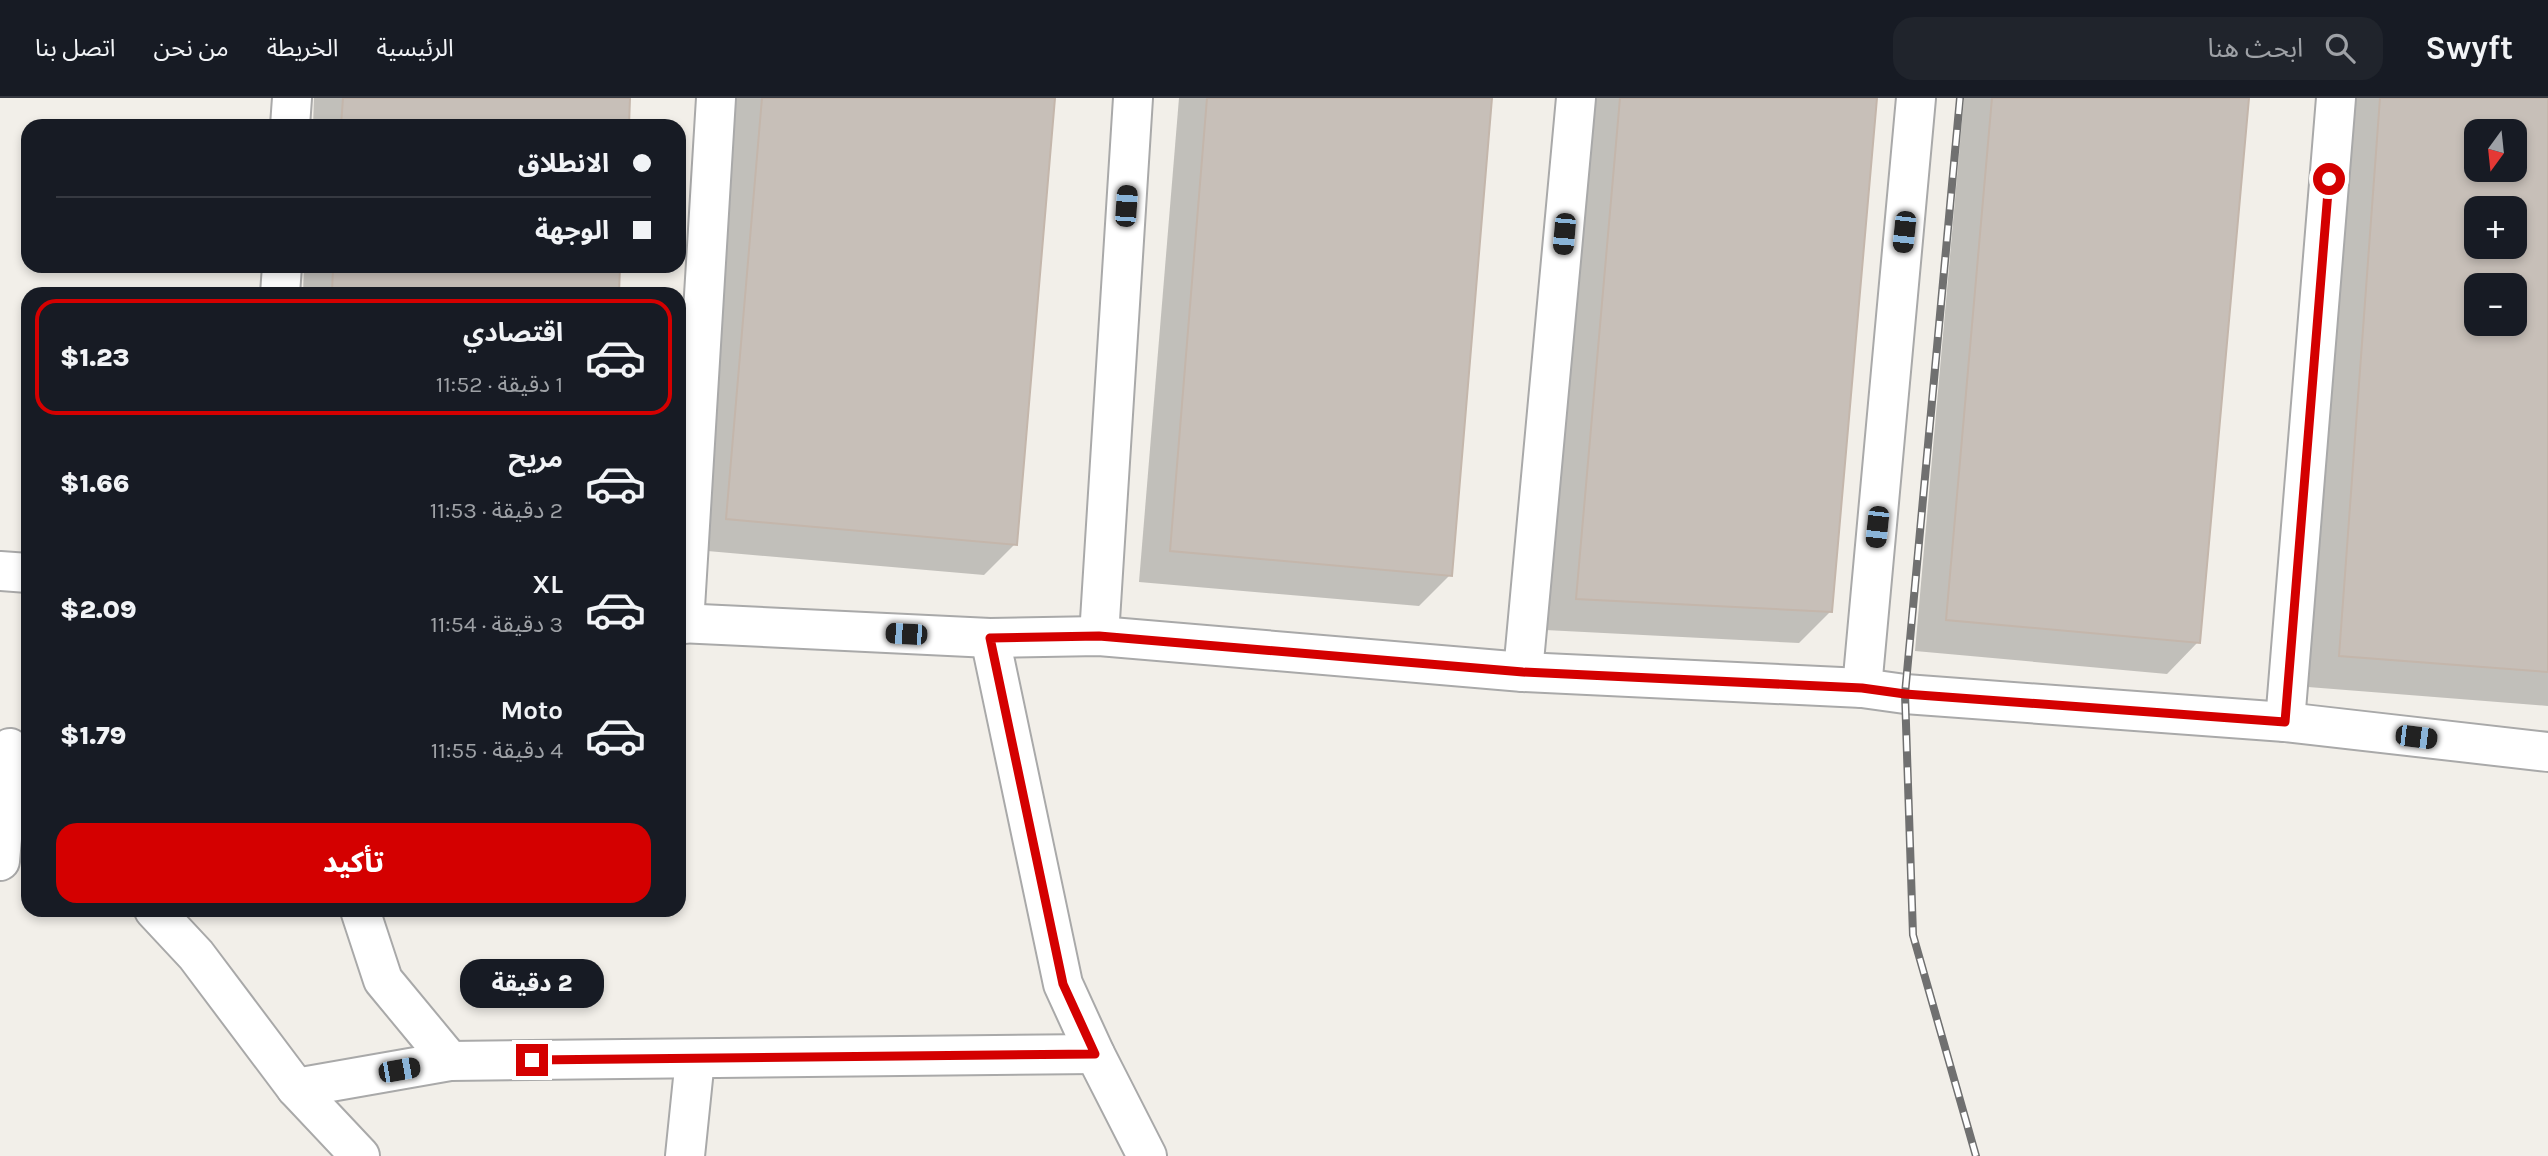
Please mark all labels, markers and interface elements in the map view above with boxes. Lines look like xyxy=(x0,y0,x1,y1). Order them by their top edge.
search box xyxy=(1893,17,2383,80)
icon: search xyxy=(2321,29,2359,67)
text: Swyft xyxy=(2425,29,2513,67)
text: ابحث هنا xyxy=(2207,33,2303,64)
text: اتصل بنا xyxy=(35,34,116,62)
text: من نحن xyxy=(154,34,229,62)
text: الخريطة xyxy=(267,34,339,62)
text: الرئيسية xyxy=(377,34,454,62)
north arrow xyxy=(2464,119,2527,182)
map controls xyxy=(2464,119,2527,336)
text: الانطلاق xyxy=(518,148,609,179)
route start xyxy=(2313,163,2345,195)
car xyxy=(1115,184,1138,228)
button: + xyxy=(2464,196,2527,259)
car xyxy=(1892,210,1917,254)
car xyxy=(1552,212,1577,256)
text: الوجهة xyxy=(535,215,609,246)
button: − xyxy=(2464,273,2527,336)
text: اقتصادي xyxy=(463,317,563,348)
icon: car xyxy=(584,326,647,389)
text: $1.23 xyxy=(60,342,130,373)
text: 1 دقيقة · 11:52 xyxy=(436,371,563,398)
text: مريح xyxy=(508,443,563,474)
icon: car xyxy=(584,452,647,515)
text: $1.66 xyxy=(60,468,130,499)
text: 2 دقيقة · 11:53 xyxy=(430,497,563,524)
car xyxy=(1865,505,1890,549)
text: XL xyxy=(532,569,563,600)
icon: car xyxy=(584,578,647,641)
text: $2.09 xyxy=(60,594,137,625)
text: 3 دقيقة · 11:54 xyxy=(430,611,563,638)
car xyxy=(885,622,928,646)
text: Moto xyxy=(501,695,563,726)
icon: car xyxy=(584,704,647,767)
text: $1.79 xyxy=(60,720,126,751)
car xyxy=(2394,724,2439,750)
text: 4 دقيقة · 11:55 xyxy=(431,737,563,764)
button: تأكيد xyxy=(56,823,651,903)
callout: 2 دقيقة xyxy=(460,958,604,1007)
text: 2 دقيقة xyxy=(492,970,572,997)
route end xyxy=(516,1044,548,1076)
car xyxy=(377,1056,422,1084)

